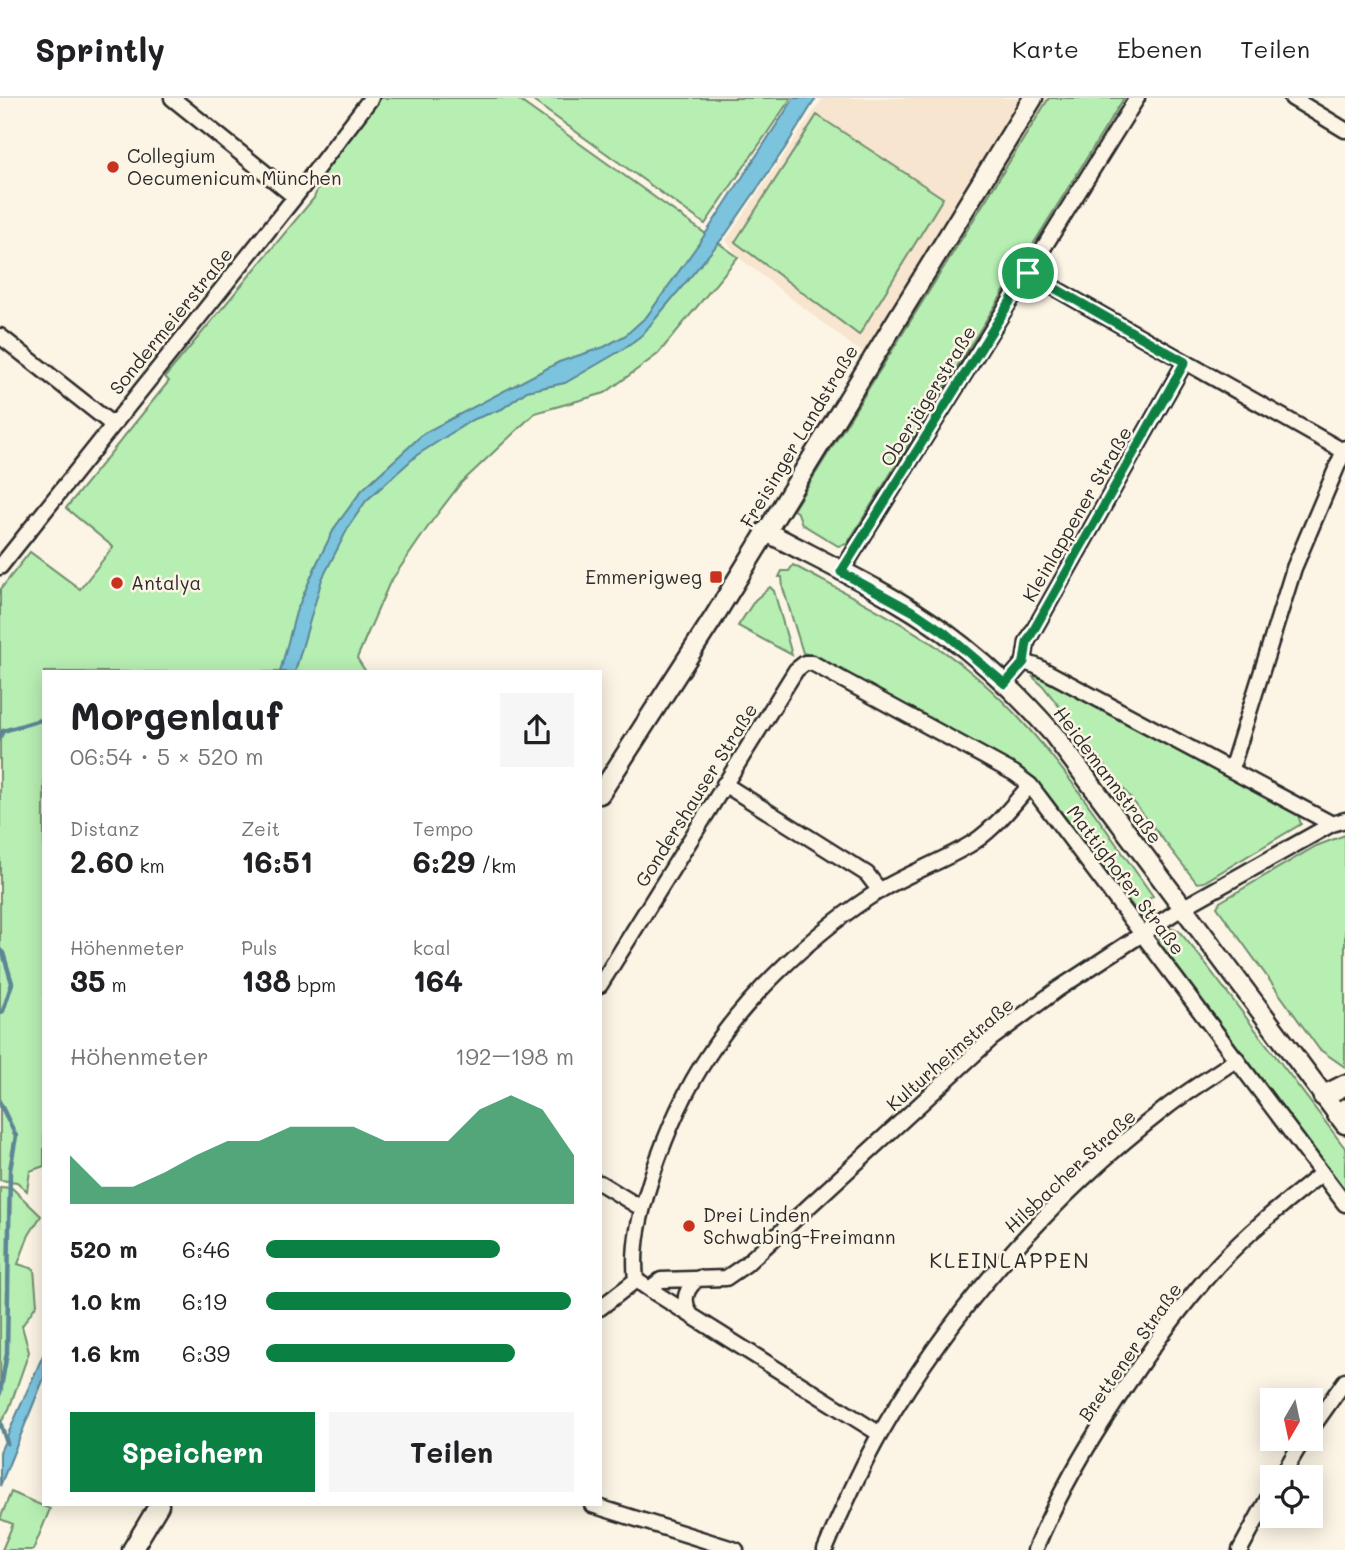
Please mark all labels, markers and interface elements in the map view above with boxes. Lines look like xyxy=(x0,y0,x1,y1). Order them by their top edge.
text: Sprintly xyxy=(35,27,165,70)
text: Karte xyxy=(1012,33,1079,64)
text: Ebenen xyxy=(1117,33,1202,64)
text: Teilen xyxy=(1240,33,1310,64)
place label: Collegium Oecumenicum München xyxy=(127,143,342,190)
marker: Collegium Oecumenicum München xyxy=(105,159,121,175)
street label: Sondermeierstraße xyxy=(103,242,238,400)
pin xyxy=(998,243,1058,303)
icon: arrive xyxy=(1009,254,1047,292)
street label: Oberjägerstraße xyxy=(874,321,981,471)
street label: Freisinger Landstraße xyxy=(734,340,863,532)
street label: Kleinlappener Straße xyxy=(1016,422,1137,606)
place label: Emmerigweg xyxy=(585,564,702,589)
marker: Emmerigweg xyxy=(708,569,724,585)
place label: Antalya xyxy=(131,570,201,595)
marker: Antalya xyxy=(109,575,125,591)
text: Morgenlauf xyxy=(70,690,282,740)
button: share xyxy=(500,693,574,767)
street label: Gondershauser Straße xyxy=(629,698,762,891)
street label: Heidemannstraße xyxy=(1049,701,1168,848)
text: 06:54 · 5 × 520 m xyxy=(70,741,264,771)
street label: Mattighofer Straße xyxy=(1062,800,1191,960)
text: Distanz xyxy=(70,816,139,841)
text: Zeit xyxy=(241,816,280,841)
text: Tempo xyxy=(413,816,473,841)
text: 2.60 xyxy=(70,841,133,881)
text: 16:51 xyxy=(241,841,313,881)
text: 6:29 xyxy=(413,841,475,881)
text: km xyxy=(133,853,165,878)
text: /km xyxy=(475,853,516,878)
text: Höhenmeter xyxy=(70,935,184,960)
text: Puls xyxy=(241,935,277,960)
text: kcal xyxy=(413,935,451,960)
text: 35 xyxy=(70,960,106,1000)
text: 138 xyxy=(241,960,291,1000)
text: 164 xyxy=(413,960,463,1000)
text: m xyxy=(106,972,127,997)
text: bpm xyxy=(291,972,336,997)
street label: Kulturheimstraße xyxy=(881,991,1019,1116)
text: Höhenmeter xyxy=(70,1041,208,1071)
text: 192–198 m xyxy=(455,1041,574,1071)
street label: Hilsbacher Straße xyxy=(999,1103,1141,1238)
place label: Drei Linden Schwabing-Freimann xyxy=(703,1202,895,1249)
marker: Drei Linden Schwabing-Freimann xyxy=(681,1218,697,1234)
text: 520 m xyxy=(70,1234,138,1264)
text: 6:46 xyxy=(182,1234,230,1264)
district label: KLEINLAPPEN xyxy=(929,1246,1091,1273)
street label: Brettener Straße xyxy=(1072,1277,1187,1426)
text: 1.0 km xyxy=(70,1286,141,1316)
text: 6:19 xyxy=(182,1286,227,1316)
text: 1.6 km xyxy=(70,1338,140,1368)
text: 6:39 xyxy=(182,1338,230,1368)
north arrow xyxy=(1260,1388,1323,1451)
map controls xyxy=(1260,1388,1323,1528)
button: Speichern xyxy=(70,1412,315,1492)
button: Teilen xyxy=(329,1412,574,1492)
button: locate xyxy=(1260,1465,1323,1528)

